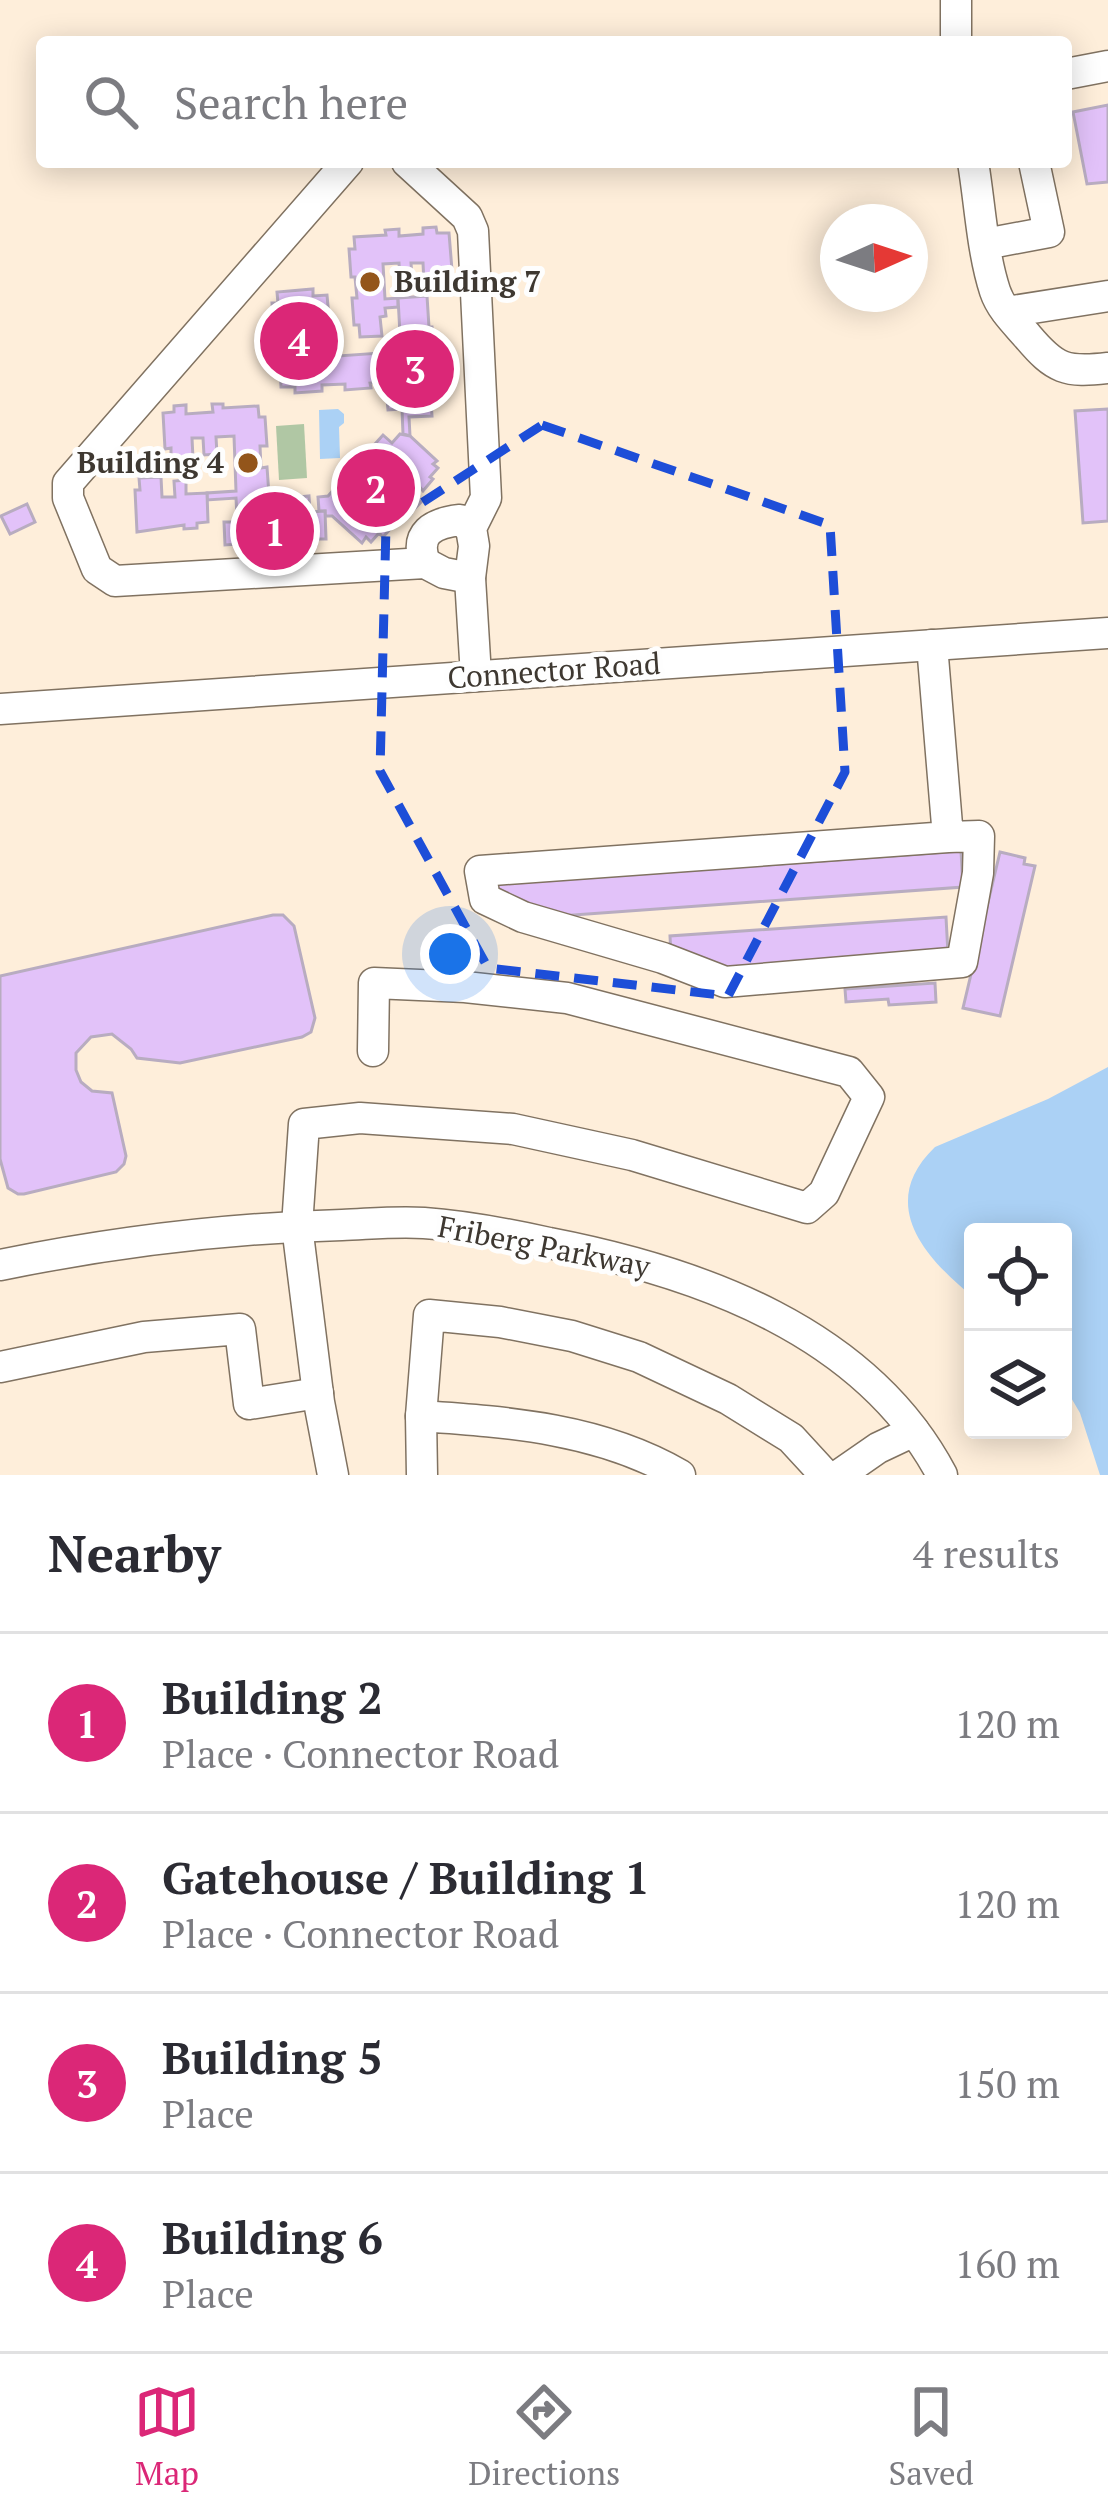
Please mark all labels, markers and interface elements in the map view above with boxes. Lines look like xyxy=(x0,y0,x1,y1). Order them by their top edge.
search box xyxy=(36,36,1072,168)
icon: search xyxy=(78,69,144,135)
text: Search here xyxy=(174,72,408,132)
north arrow xyxy=(820,204,928,312)
place label: Building 7 xyxy=(394,261,541,301)
marker: Building 7 xyxy=(357,269,383,295)
pin: 4 xyxy=(260,296,338,386)
pin: 3 xyxy=(376,324,454,414)
place label: Building 4 xyxy=(77,442,224,482)
pin: 2 xyxy=(337,443,415,533)
marker: Building 4 xyxy=(235,450,261,476)
pin: 1 xyxy=(236,486,314,576)
street label: Connector Road xyxy=(446,643,662,697)
your location xyxy=(420,924,480,984)
street label: Friberg Parkway xyxy=(435,1206,654,1286)
map controls xyxy=(964,1223,1072,1439)
button: locate xyxy=(964,1223,1072,1331)
button: layers xyxy=(964,1331,1072,1439)
text: Nearby xyxy=(48,1519,221,1587)
text: 4 results xyxy=(913,1527,1060,1579)
text: Building 2 xyxy=(162,1667,383,1727)
text: 1 xyxy=(76,1697,98,1749)
text: 120 m xyxy=(955,1697,1060,1749)
text: Place · Connector Road xyxy=(162,1727,559,1779)
text: Gatehouse / Building 1 xyxy=(162,1847,650,1907)
text: 2 xyxy=(76,1877,98,1929)
text: 120 m xyxy=(955,1877,1060,1929)
text: Place · Connector Road xyxy=(162,1907,559,1959)
text: Building 5 xyxy=(162,2027,383,2087)
text: 3 xyxy=(76,2057,98,2109)
text: 150 m xyxy=(955,2057,1060,2109)
text: Place xyxy=(162,2087,254,2139)
text: Building 6 xyxy=(162,2207,383,2267)
text: 4 xyxy=(76,2237,98,2289)
text: 160 m xyxy=(955,2237,1060,2289)
text: Place xyxy=(162,2267,254,2319)
tab: Map xyxy=(134,2379,200,2494)
tab: Directions xyxy=(468,2379,620,2494)
tab: Saved xyxy=(889,2379,974,2494)

